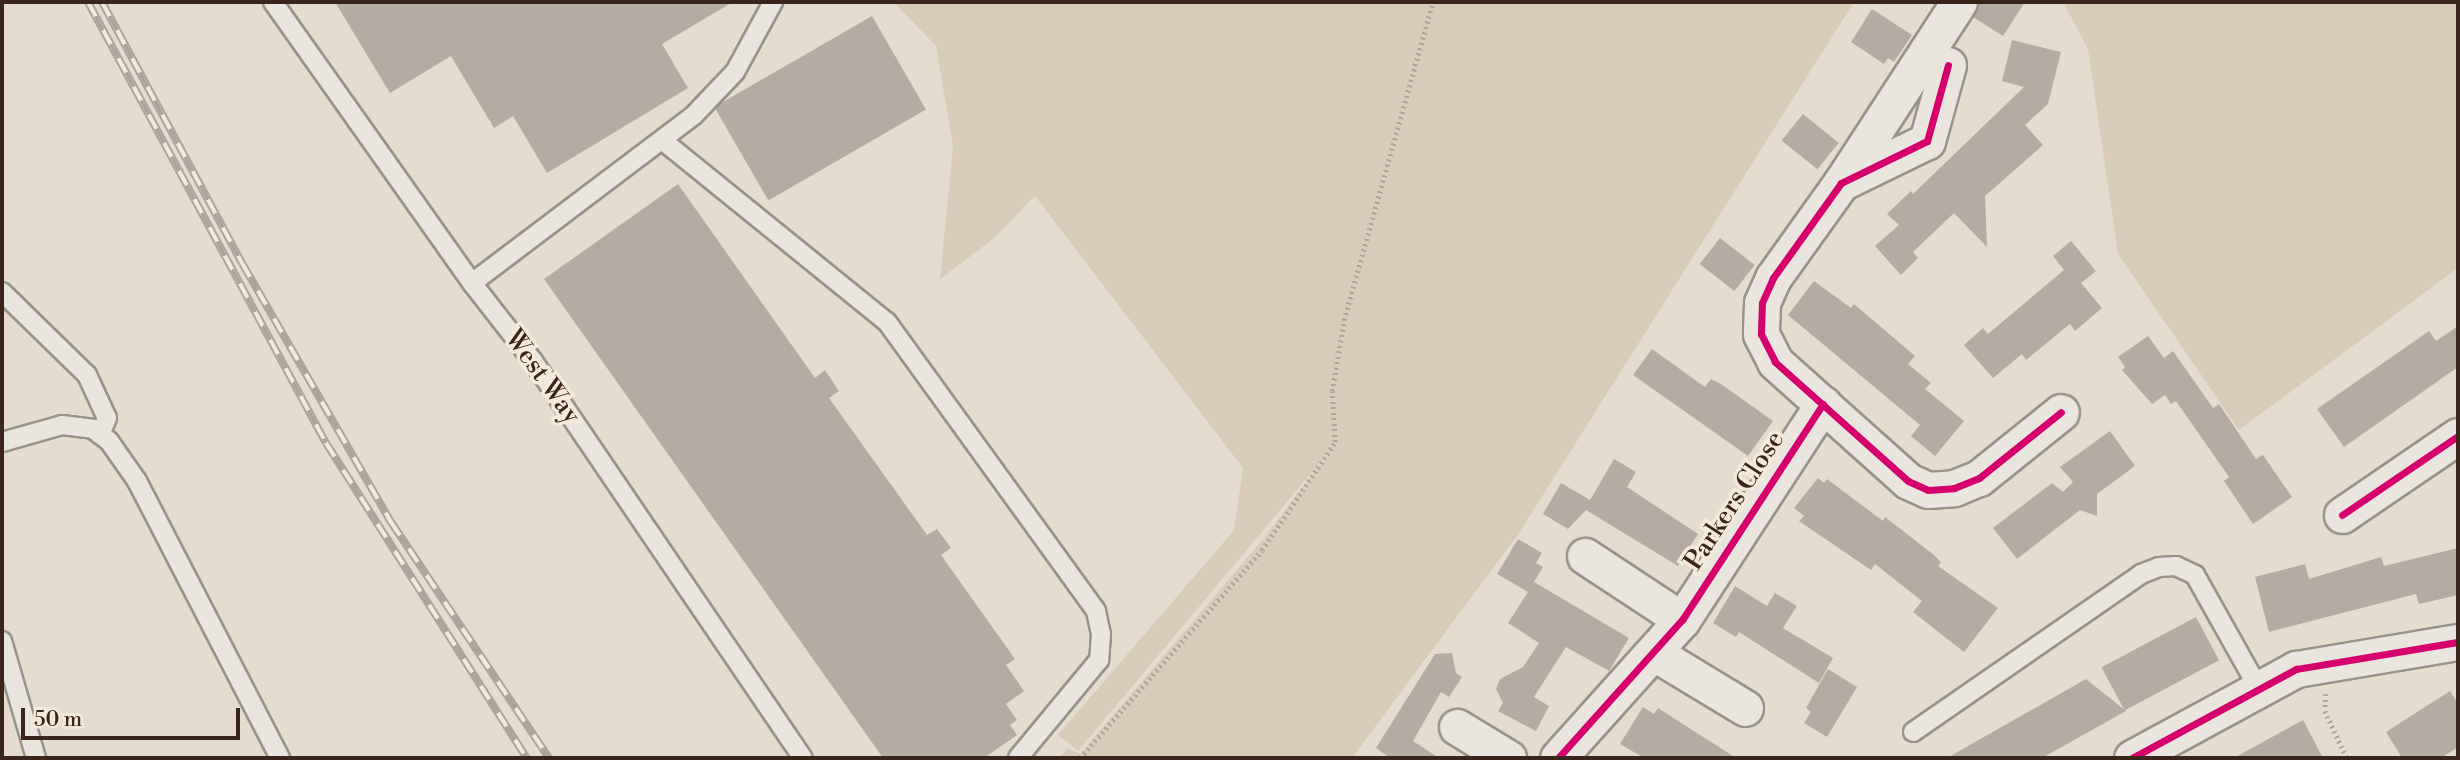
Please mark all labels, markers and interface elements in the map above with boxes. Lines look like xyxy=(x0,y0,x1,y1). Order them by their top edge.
street label: West Way xyxy=(497,324,587,430)
street label: Parkers Close xyxy=(1678,426,1792,576)
scale bar xyxy=(24,694,243,738)
text: 50 m xyxy=(34,707,82,733)

